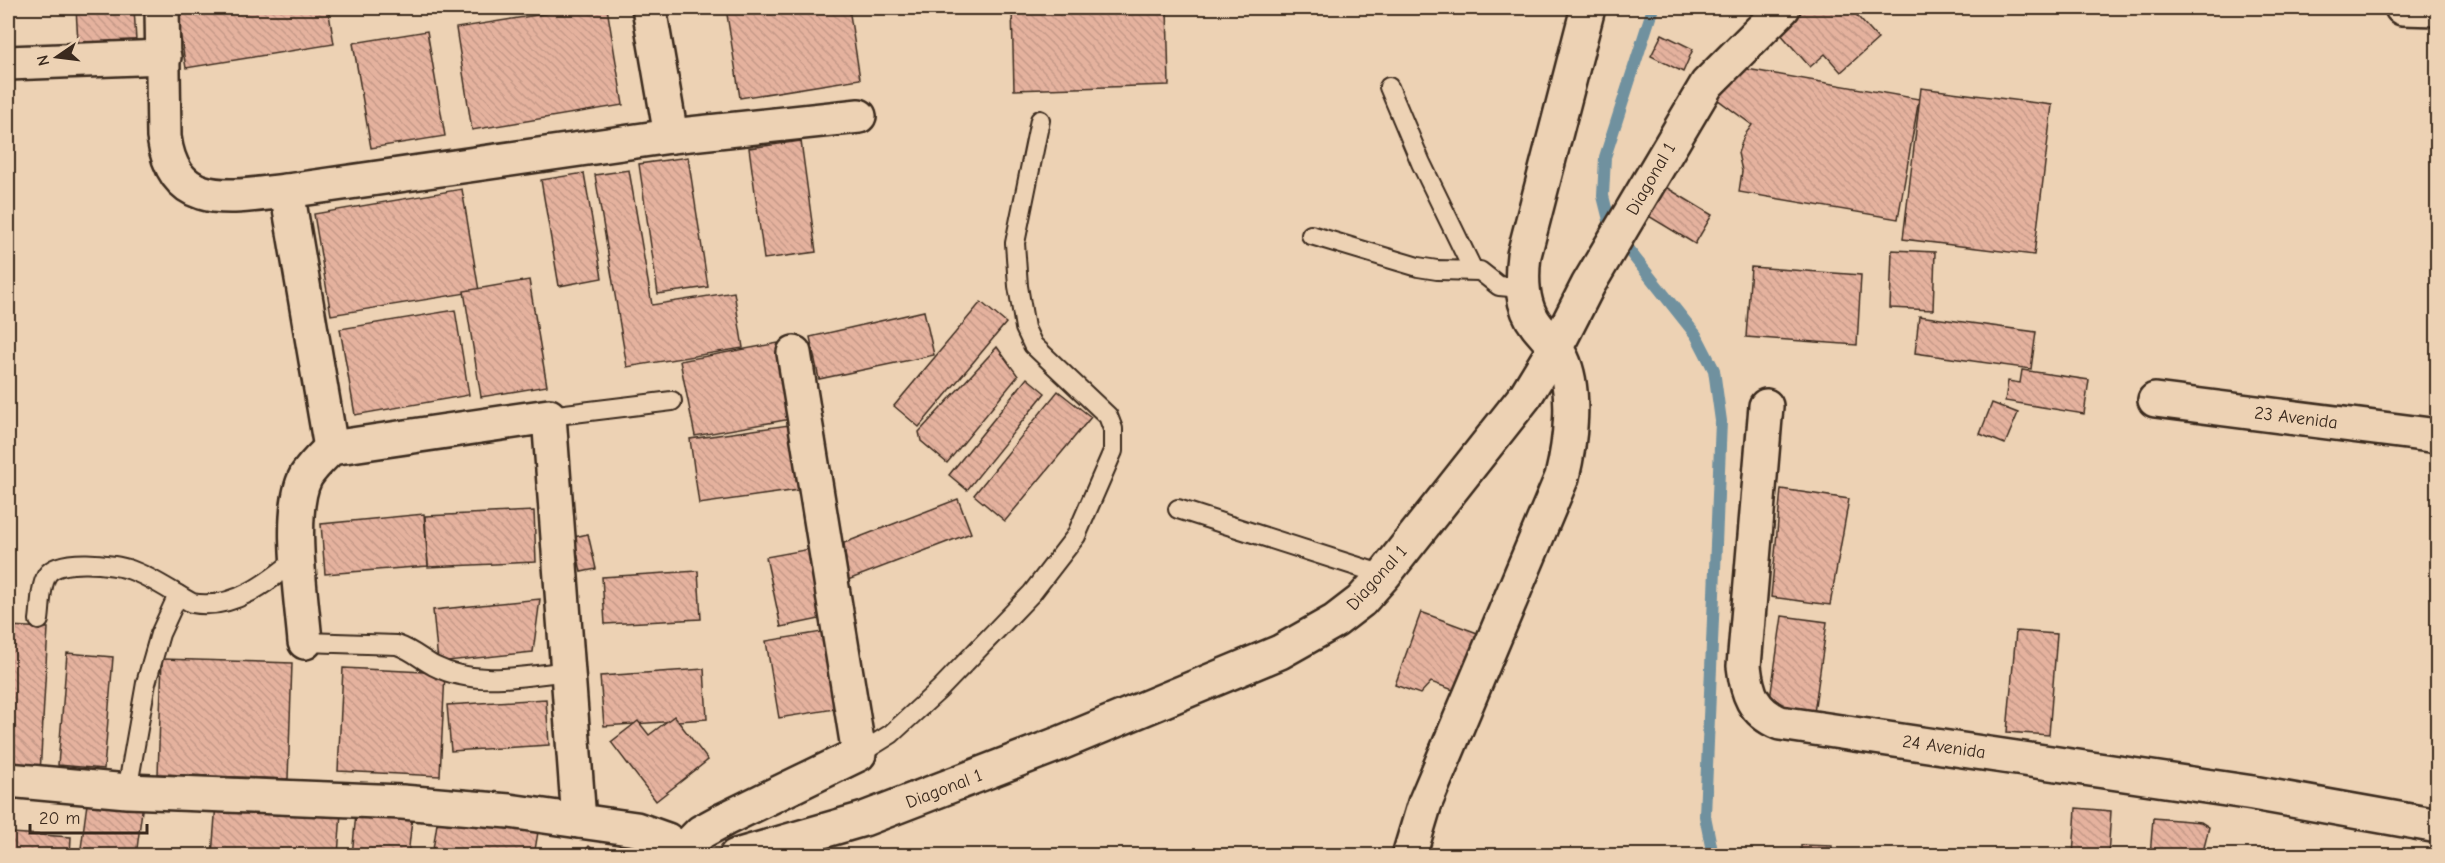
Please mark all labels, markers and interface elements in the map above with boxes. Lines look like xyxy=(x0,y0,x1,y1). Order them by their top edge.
north arrow xyxy=(27,27,87,87)
text: N xyxy=(33,53,53,68)
street label: Diagonal 1 xyxy=(1622,139,1680,219)
street label: 23 Avenida xyxy=(2253,402,2339,434)
street label: Diagonal 1 xyxy=(1342,541,1412,615)
street label: 24 Avenida xyxy=(1901,731,1987,763)
street label: Diagonal 1 xyxy=(903,765,985,813)
scale bar xyxy=(30,797,147,835)
text: 20 m xyxy=(39,808,80,829)

